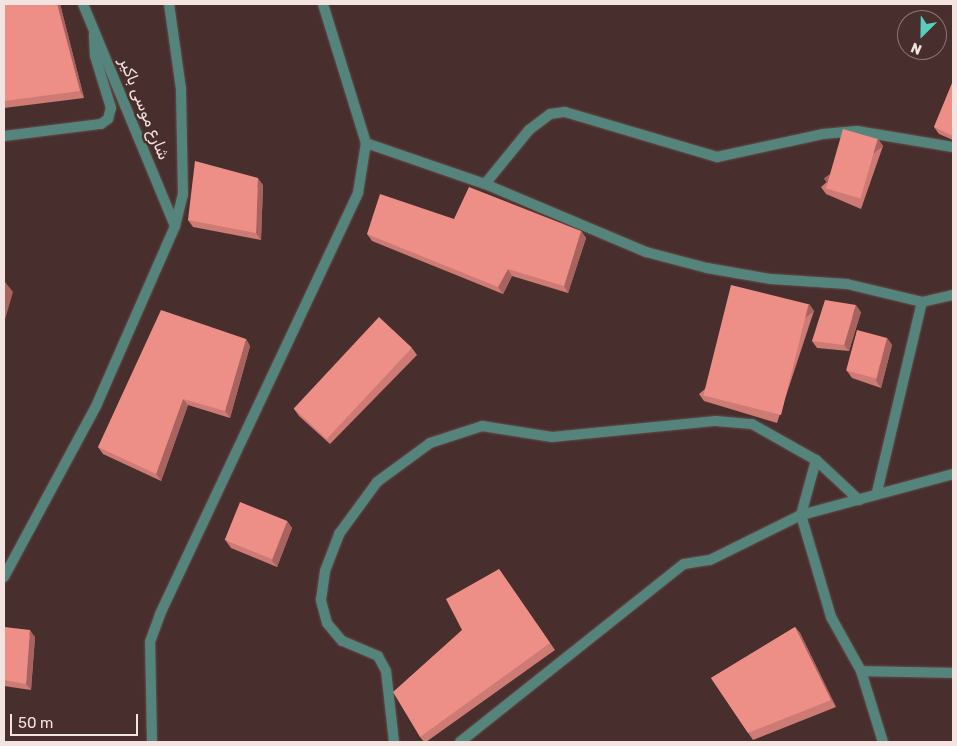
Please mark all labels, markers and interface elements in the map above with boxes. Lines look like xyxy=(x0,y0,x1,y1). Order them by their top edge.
north arrow xyxy=(897,10,947,60)
text: N xyxy=(908,39,924,58)
street label: شارع موسى باكير xyxy=(115,55,173,163)
scale bar xyxy=(12,704,140,736)
text: 50 m xyxy=(18,714,53,732)

